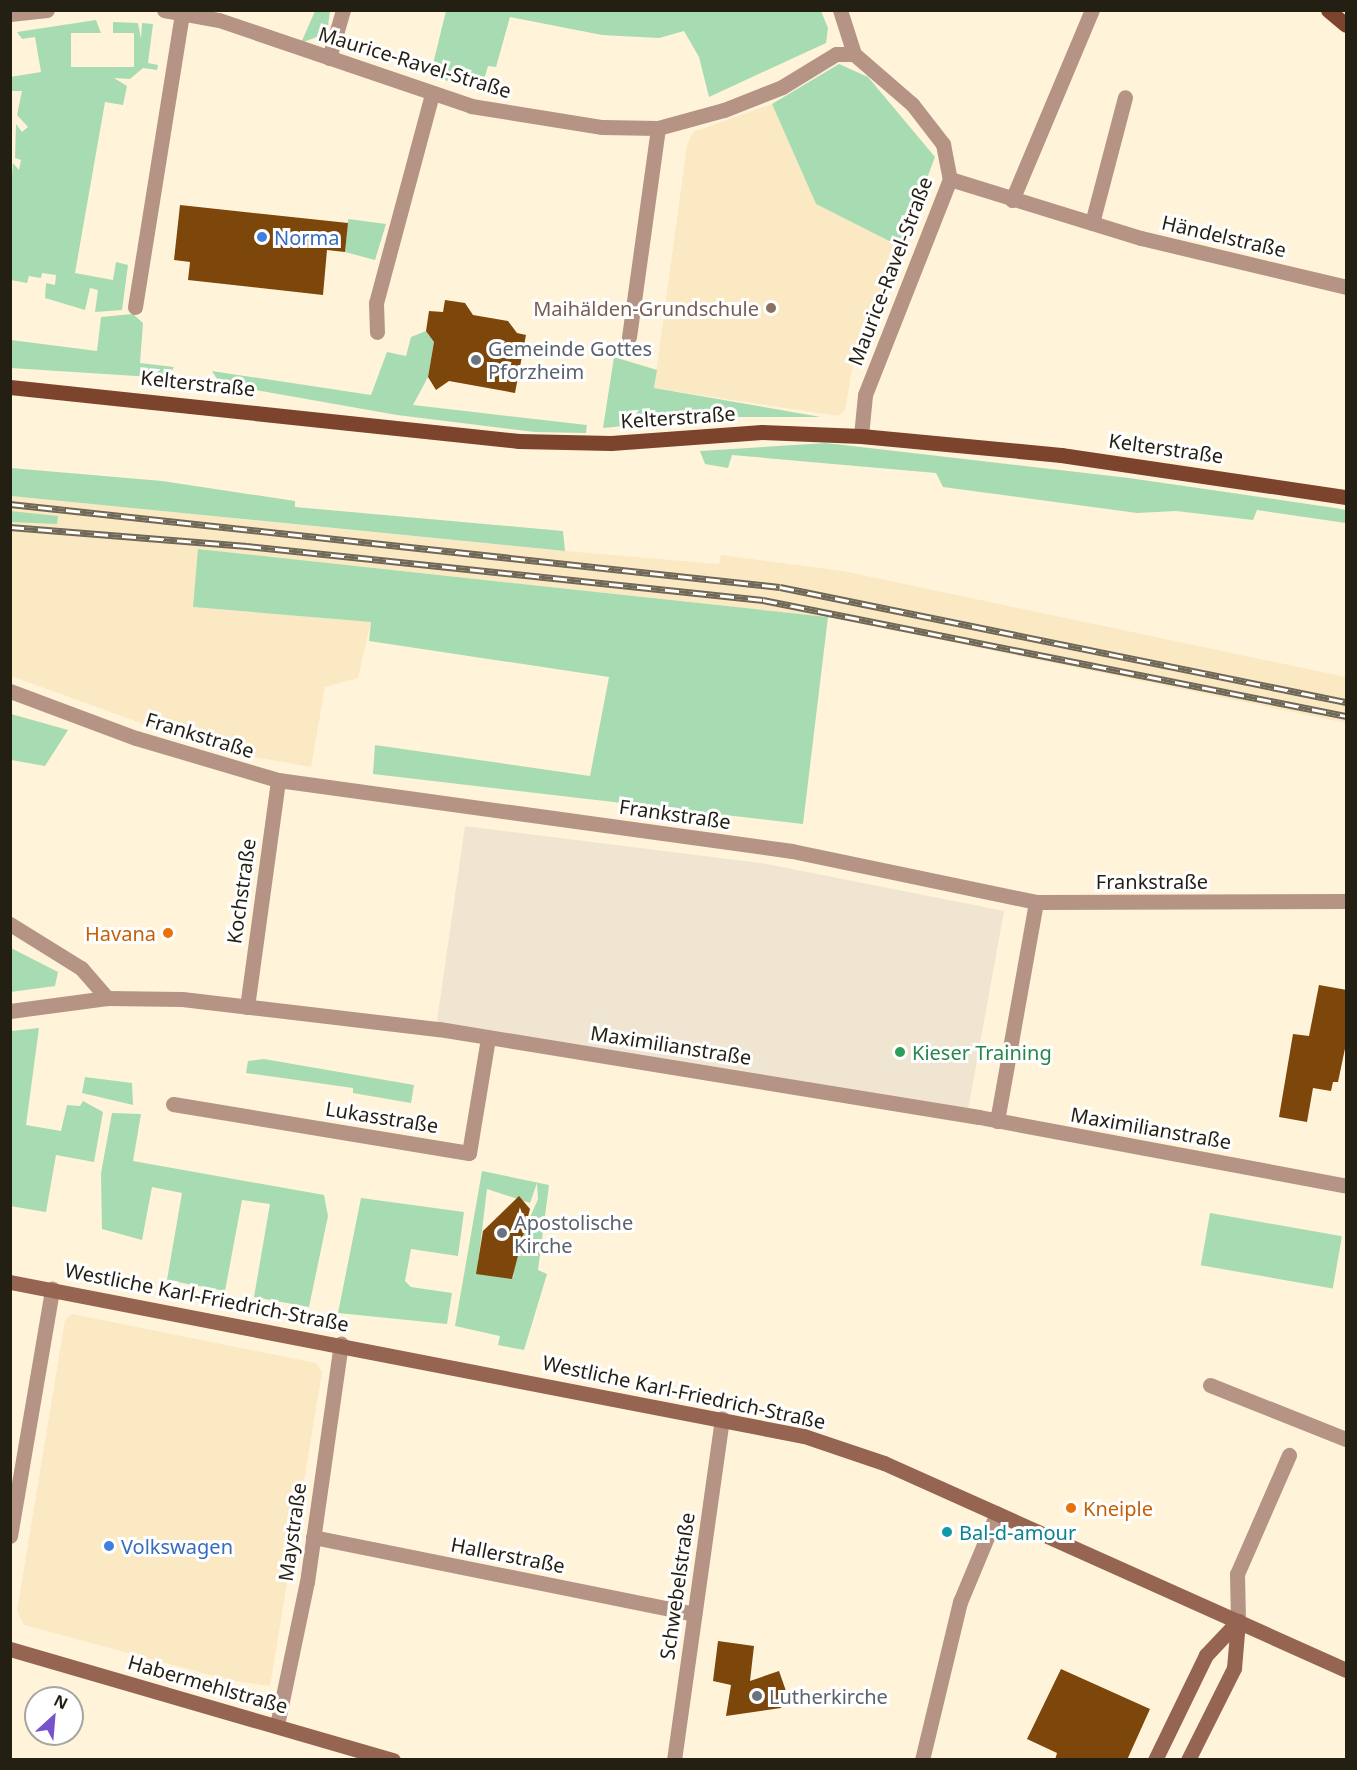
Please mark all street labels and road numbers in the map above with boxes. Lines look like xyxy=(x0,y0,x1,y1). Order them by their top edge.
street label: Maurice-Ravel-Straße xyxy=(316,21,514,103)
street label: Maurice-Ravel-Straße xyxy=(843,173,937,369)
street label: Händelstraße xyxy=(1159,210,1289,262)
street label: Kelterstraße xyxy=(139,365,257,401)
street label: Kelterstraße xyxy=(620,401,736,433)
street label: Kelterstraße xyxy=(1107,428,1225,468)
street label: Frankstraße xyxy=(143,707,257,763)
street label: Frankstraße xyxy=(618,794,732,834)
street label: Kochstraße xyxy=(222,837,260,945)
street label: Frankstraße xyxy=(1096,869,1208,893)
street label: Maximilianstraße xyxy=(589,1020,753,1070)
street label: Lukasstraße xyxy=(324,1096,440,1138)
street label: Maximilianstraße xyxy=(1069,1102,1233,1154)
street label: Westliche Karl-Friedrich-Straße xyxy=(63,1258,351,1336)
street label: Westliche Karl-Friedrich-Straße xyxy=(540,1350,828,1434)
street label: Maystraße xyxy=(273,1481,311,1583)
street label: Schwebelstraße xyxy=(655,1511,699,1661)
street label: Hallerstraße xyxy=(449,1532,567,1578)
street label: Habermehlstraße xyxy=(125,1650,291,1718)

